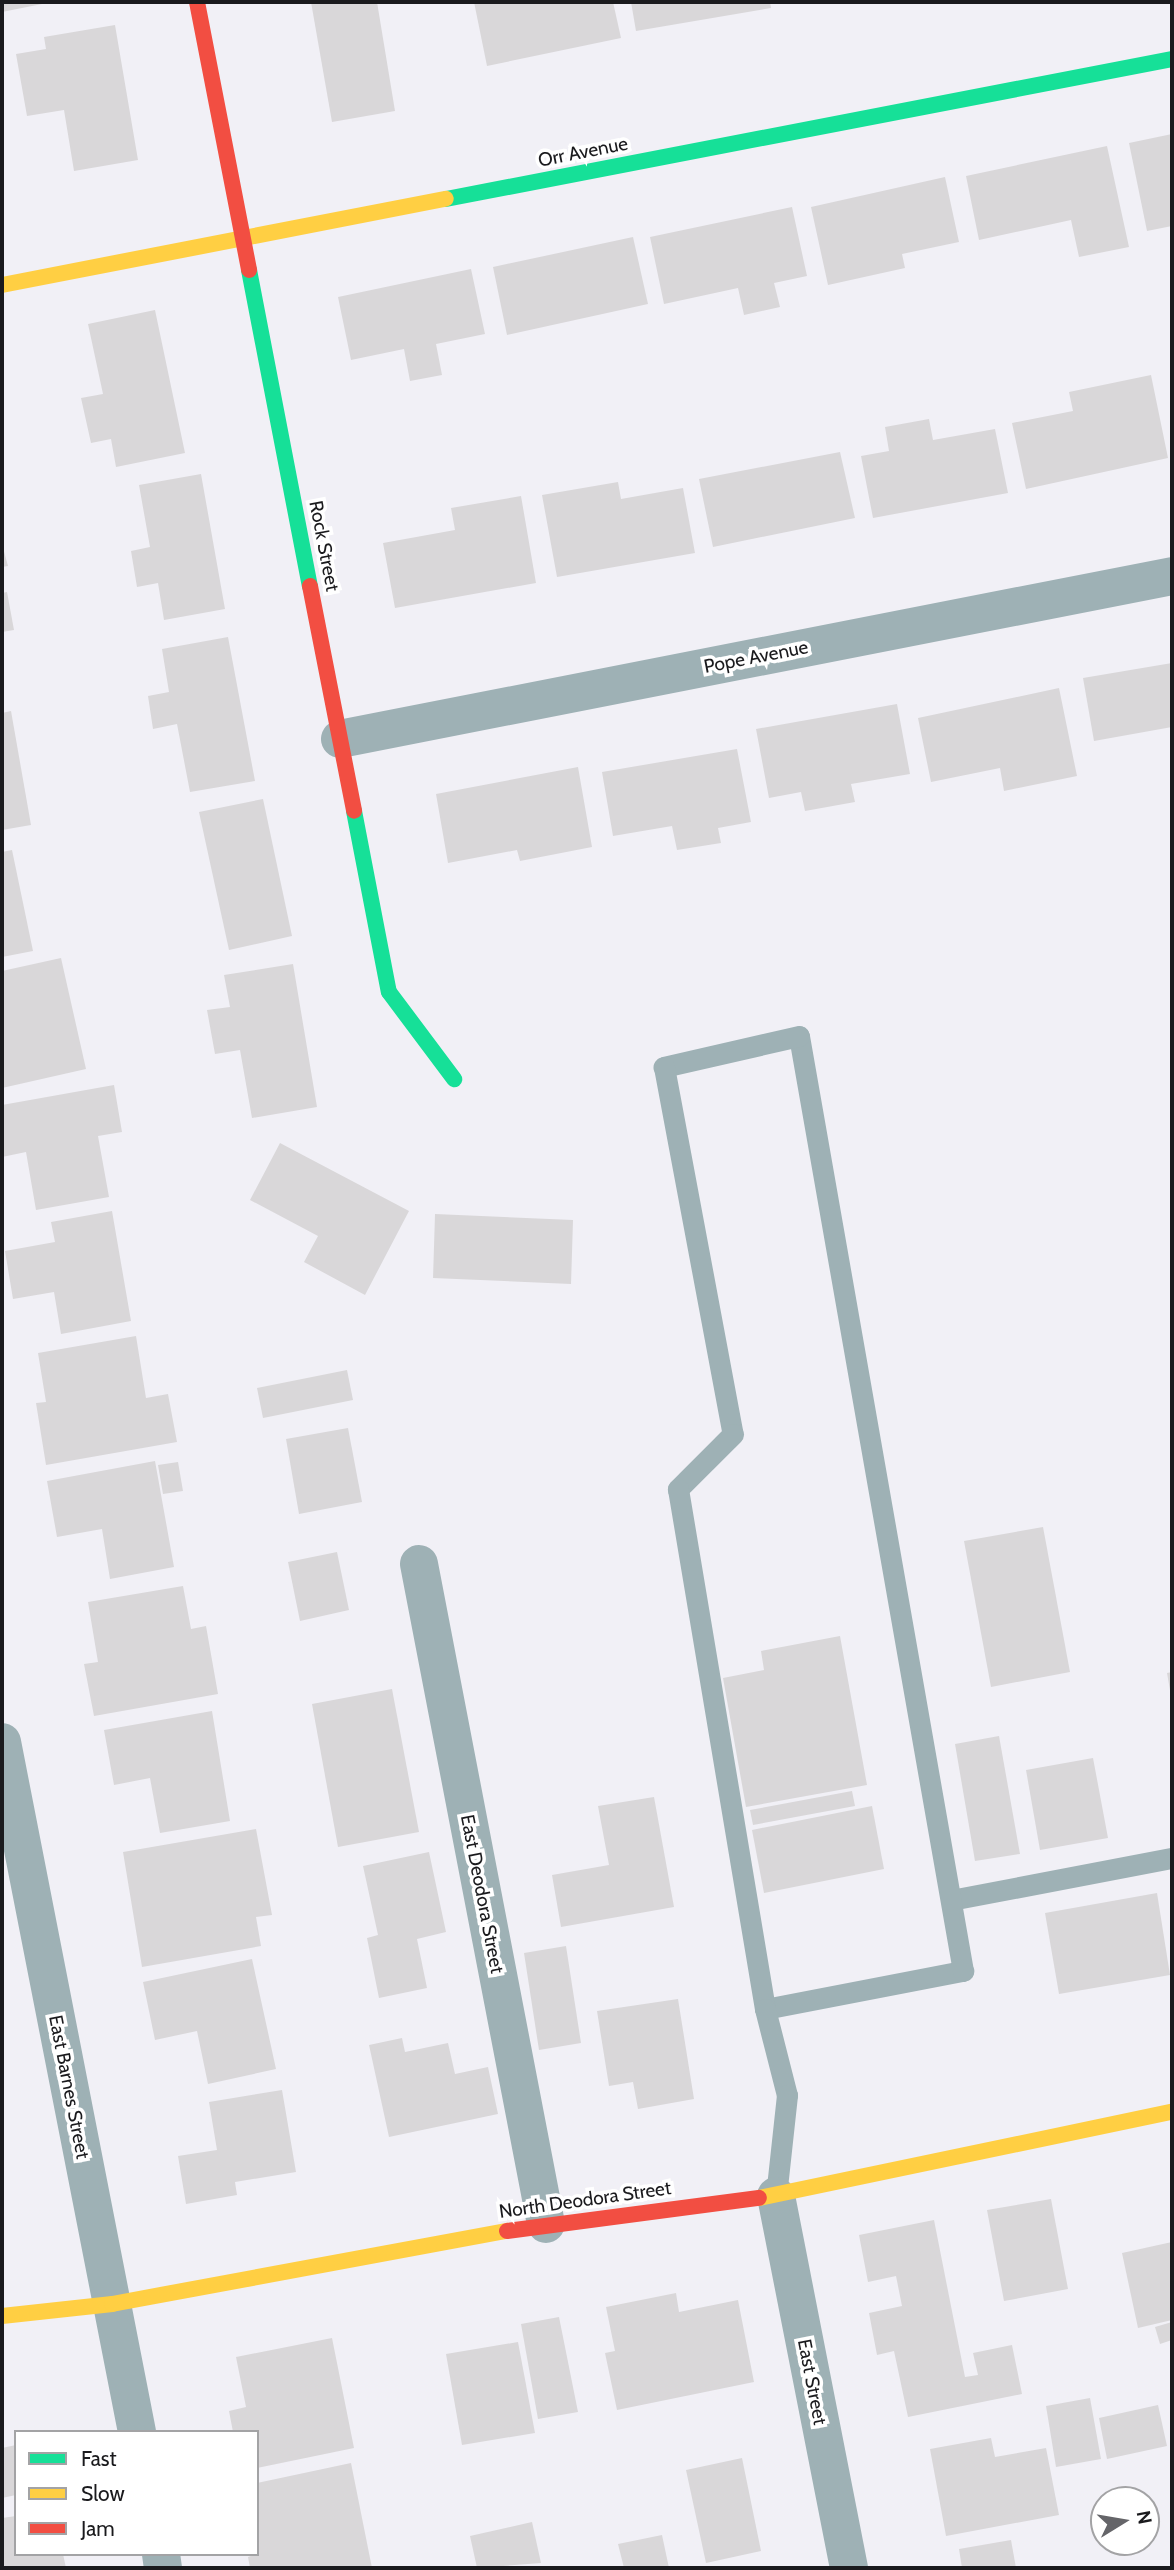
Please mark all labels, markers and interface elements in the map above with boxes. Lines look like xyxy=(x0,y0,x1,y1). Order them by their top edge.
street label: Orr Avenue xyxy=(536,132,630,172)
street label: Rock Street xyxy=(304,499,344,593)
street label: Pope Avenue xyxy=(702,636,810,678)
street label: East Deodora Street xyxy=(455,1813,509,1975)
street label: East Barnes Street xyxy=(44,2013,94,2161)
street label: North Deodora Street xyxy=(498,2177,672,2223)
street label: East Street xyxy=(793,2337,831,2427)
legend xyxy=(14,2430,259,2556)
text: Fast xyxy=(81,2446,117,2471)
text: Slow xyxy=(81,2481,125,2506)
north arrow xyxy=(1090,2486,1160,2556)
text: N xyxy=(1132,2508,1157,2526)
text: Jam xyxy=(81,2516,115,2541)

